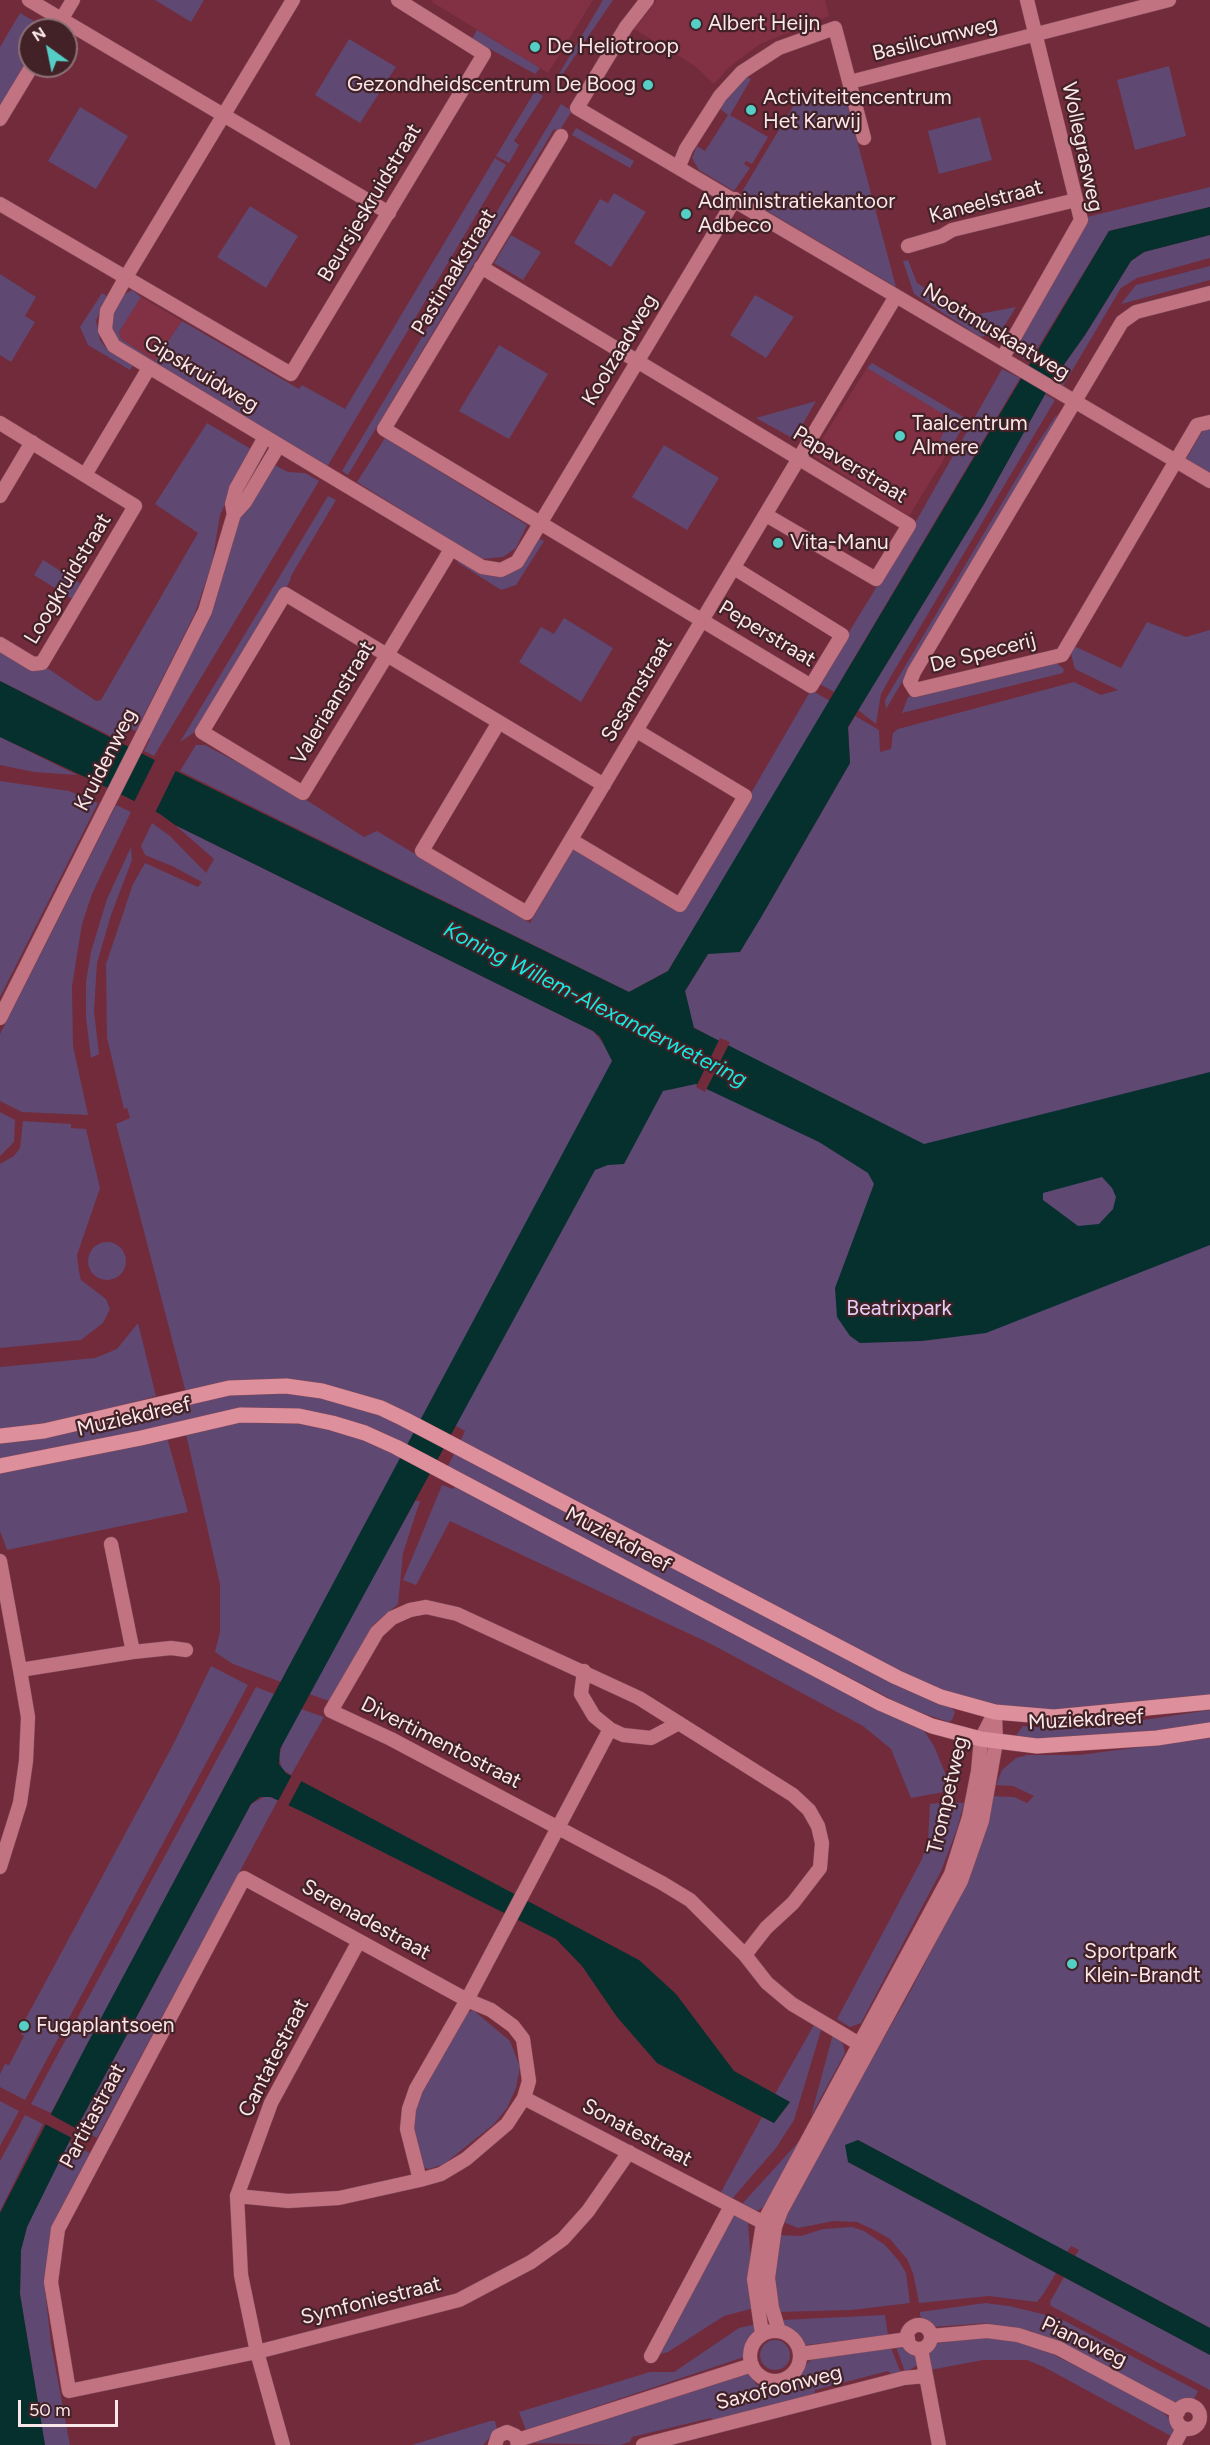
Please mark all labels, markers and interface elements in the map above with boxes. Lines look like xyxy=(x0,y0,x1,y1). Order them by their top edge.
place label: Albert Heijn xyxy=(708,11,820,37)
street label: Basilicumweg xyxy=(870,11,1000,67)
marker: Albert Heijn xyxy=(689,17,703,31)
north arrow xyxy=(18,18,78,78)
text: N xyxy=(29,23,49,45)
place label: De Heliotroop xyxy=(547,34,679,60)
marker: De Heliotroop xyxy=(528,40,542,54)
place label: Gezondheidscentrum De Boog xyxy=(347,72,636,98)
marker: Gezondheidscentrum De Boog xyxy=(641,78,655,92)
street label: Wollegrasweg xyxy=(1056,80,1108,214)
place label: Activiteitencentrum Het Karwij xyxy=(763,85,952,135)
marker: Activiteitencentrum Het Karwij xyxy=(744,103,758,117)
street label: Beursjeskruidstraat xyxy=(313,119,427,287)
street label: Kaneelstraat xyxy=(926,175,1046,229)
place label: Administratiekantoor Adbeco xyxy=(698,189,895,239)
street label: Pastinaakstraat xyxy=(406,204,502,340)
marker: Administratiekantoor Adbeco xyxy=(679,207,693,221)
street label: Nootmuskaatweg xyxy=(918,278,1074,386)
street label: Koolzaadweg xyxy=(577,290,663,410)
street label: Gipskruidweg xyxy=(139,330,263,418)
place label: Taalcentrum Almere xyxy=(912,411,1028,461)
street label: Papaverstraat xyxy=(788,421,912,509)
marker: Taalcentrum Almere xyxy=(893,429,907,443)
street label: Loogkruidstraat xyxy=(19,509,117,649)
place label: Vita-Manu xyxy=(790,530,889,556)
marker: Vita-Manu xyxy=(771,536,785,550)
street label: Peperstraat xyxy=(714,595,820,673)
street label: De Specerij xyxy=(927,628,1039,678)
street label: Sesamstraat xyxy=(596,633,678,747)
street label: Valeriaanstraat xyxy=(286,637,380,769)
street label: Kruidenweg xyxy=(69,704,143,816)
water label: Koning Willem-Alexanderwetering xyxy=(439,917,751,1093)
park label: Beatrixpark xyxy=(846,1296,952,1322)
street label: Muziekdreef xyxy=(75,1392,193,1442)
street label: Muziekdreef xyxy=(561,1502,675,1578)
street label: Divertimentostraat xyxy=(357,1692,525,1794)
street label: Muziekdreef xyxy=(1027,1704,1145,1736)
street label: Trompetweg xyxy=(922,1734,974,1856)
street label: Serenadestraat xyxy=(297,1874,435,1966)
place label: Sportpark Klein-Brandt xyxy=(1084,1939,1201,1989)
marker: Sportpark Klein-Brandt xyxy=(1065,1957,1079,1971)
street label: Cantatestraat xyxy=(233,1994,315,2122)
place label: Fugaplantsoen xyxy=(36,2013,174,2039)
marker: Fugaplantsoen xyxy=(17,2019,31,2033)
street label: Partitastraat xyxy=(55,2059,131,2173)
street label: Sonatestraat xyxy=(578,2093,696,2173)
street label: Symfoniestraat xyxy=(298,2271,444,2331)
street label: Pianoweg xyxy=(1037,2311,1131,2373)
street label: Saxofoonweg xyxy=(713,2360,845,2416)
scale bar xyxy=(21,2388,122,2426)
text: 50 m xyxy=(29,2399,71,2421)

